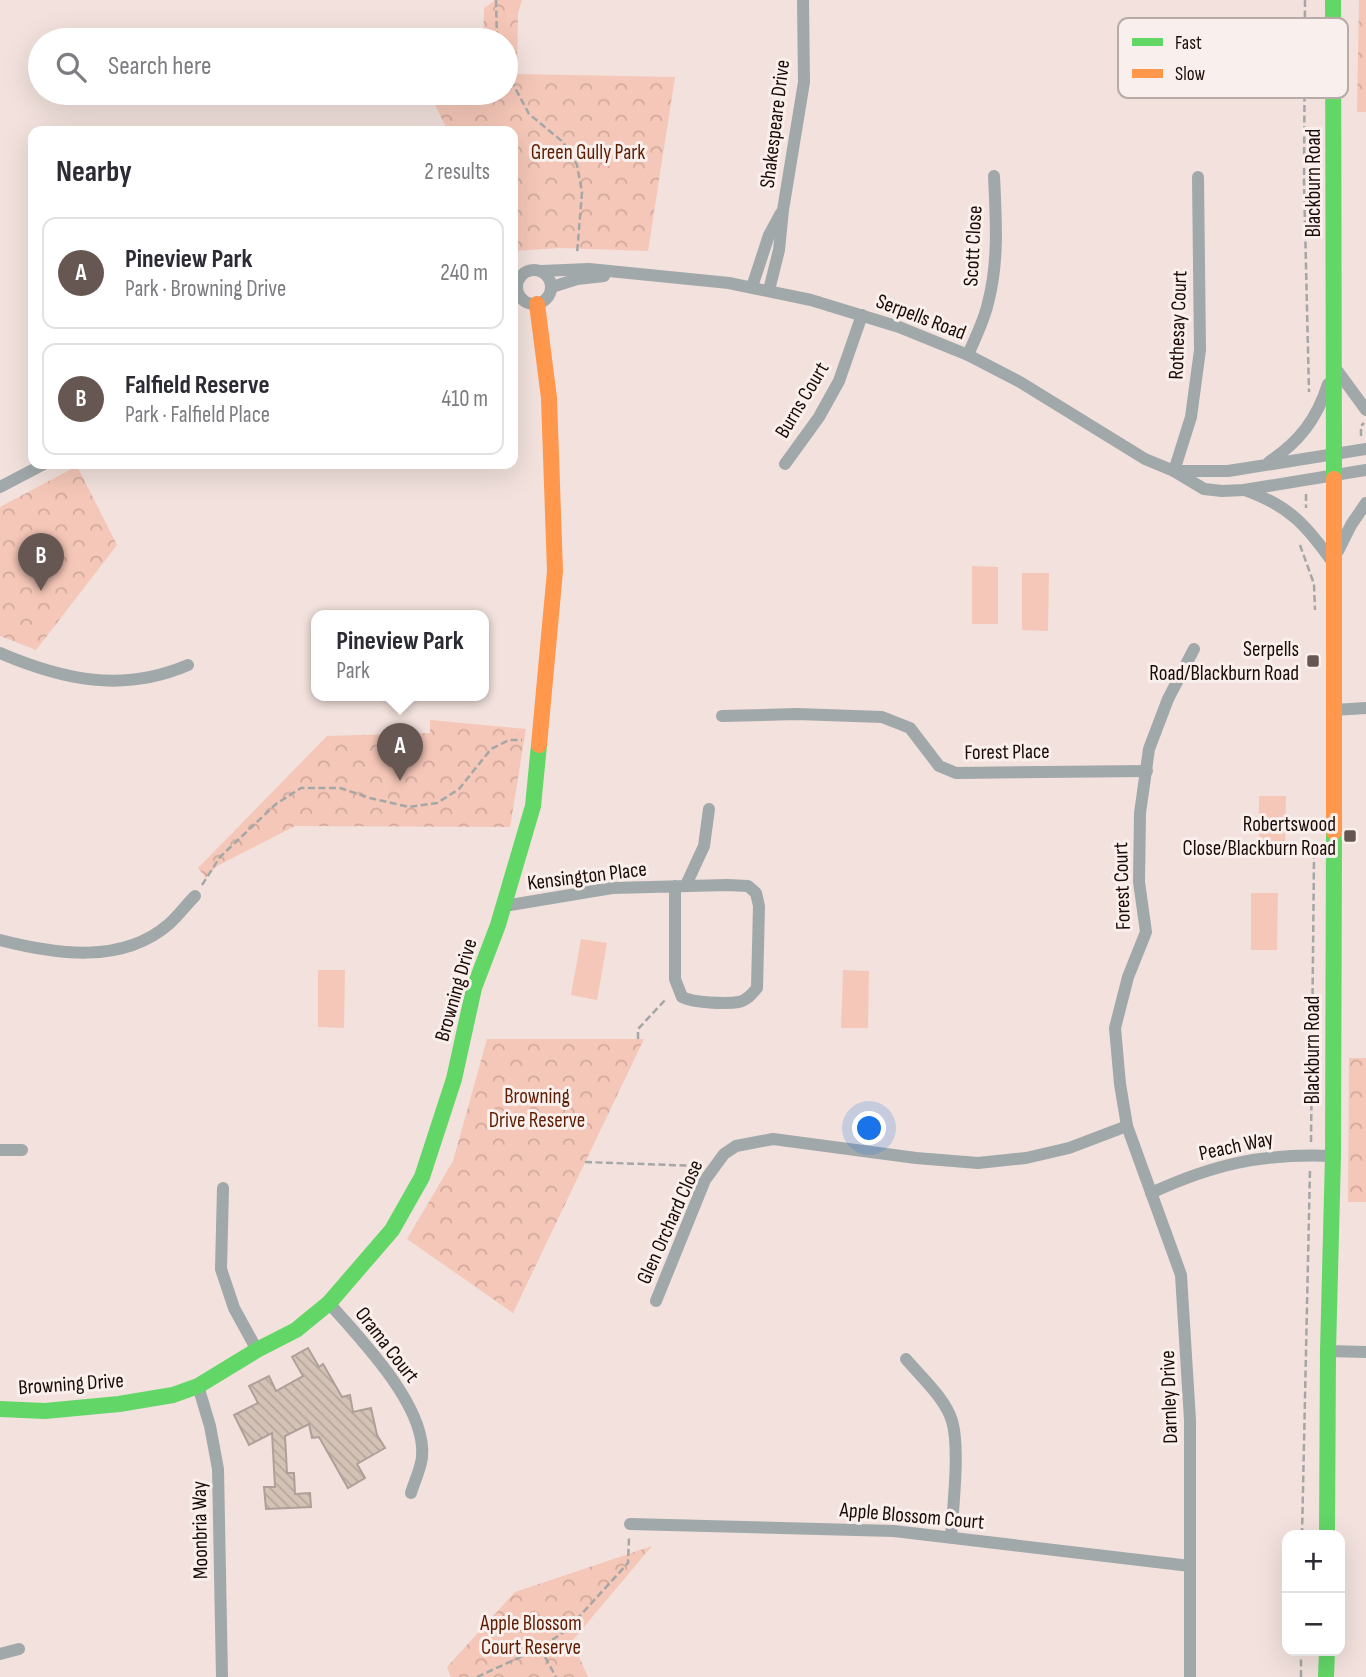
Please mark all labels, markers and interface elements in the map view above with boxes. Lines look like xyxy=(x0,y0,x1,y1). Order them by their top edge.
legend xyxy=(1118,18,1348,98)
search box xyxy=(28,28,518,105)
text: Fast xyxy=(1175,32,1202,55)
icon: search xyxy=(52,48,90,86)
text: Search here xyxy=(108,51,211,82)
street label: Shakespeare Drive xyxy=(755,58,795,190)
text: Slow xyxy=(1175,63,1205,86)
street label: Blackburn Road xyxy=(1301,129,1326,237)
park label: Green Gully Park xyxy=(531,140,645,165)
text: Nearby xyxy=(56,154,132,190)
text: 2 results xyxy=(424,158,490,186)
street label: Scott Close xyxy=(958,205,988,287)
text: Pineview Park xyxy=(125,244,253,275)
text: A xyxy=(76,259,86,287)
text: 240 m xyxy=(440,259,488,287)
street label: Rothesay Court xyxy=(1164,270,1192,380)
text: Park · Browning Drive xyxy=(125,275,286,303)
street label: Serpells Road xyxy=(873,288,969,346)
street label: Burns Court xyxy=(770,357,834,443)
text: Falfield Reserve xyxy=(125,370,270,401)
text: B xyxy=(76,385,86,413)
text: 410 m xyxy=(442,385,488,413)
text: Park · Falfield Place xyxy=(125,401,270,429)
pin: B xyxy=(18,533,64,591)
popup xyxy=(311,610,489,701)
text: Pineview Park xyxy=(336,626,464,657)
place label: Serpells Road/Blackburn Road xyxy=(1149,637,1299,686)
marker: Serpells Road/Blackburn Road xyxy=(1305,653,1321,669)
text: Park xyxy=(336,657,370,685)
pin: A xyxy=(377,723,423,781)
street label: Forest Place xyxy=(964,739,1050,765)
place label: Robertswood Close/Blackburn Road xyxy=(1183,812,1336,861)
marker: Robertswood Close/Blackburn Road xyxy=(1342,828,1358,844)
street label: Forest Court xyxy=(1108,842,1136,930)
street label: Kensington Place xyxy=(526,856,648,896)
street label: Browning Drive xyxy=(429,936,483,1044)
street label: Blackburn Road xyxy=(1300,996,1325,1104)
park label: Browning Drive Reserve xyxy=(489,1084,585,1133)
your location xyxy=(852,1111,886,1145)
street label: Peach Way xyxy=(1197,1126,1275,1166)
street label: Glen Orchard Close xyxy=(631,1156,709,1288)
street label: Orama Court xyxy=(350,1302,424,1388)
street label: Darnley Drive xyxy=(1155,1350,1183,1444)
street label: Browning Drive xyxy=(17,1368,125,1400)
street label: Moonbria Way xyxy=(187,1481,213,1579)
street label: Apple Blossom Court xyxy=(838,1497,985,1535)
map controls xyxy=(1282,1530,1345,1656)
button: + xyxy=(1282,1530,1345,1593)
button: − xyxy=(1282,1593,1345,1656)
park label: Apple Blossom Court Reserve xyxy=(479,1611,582,1660)

